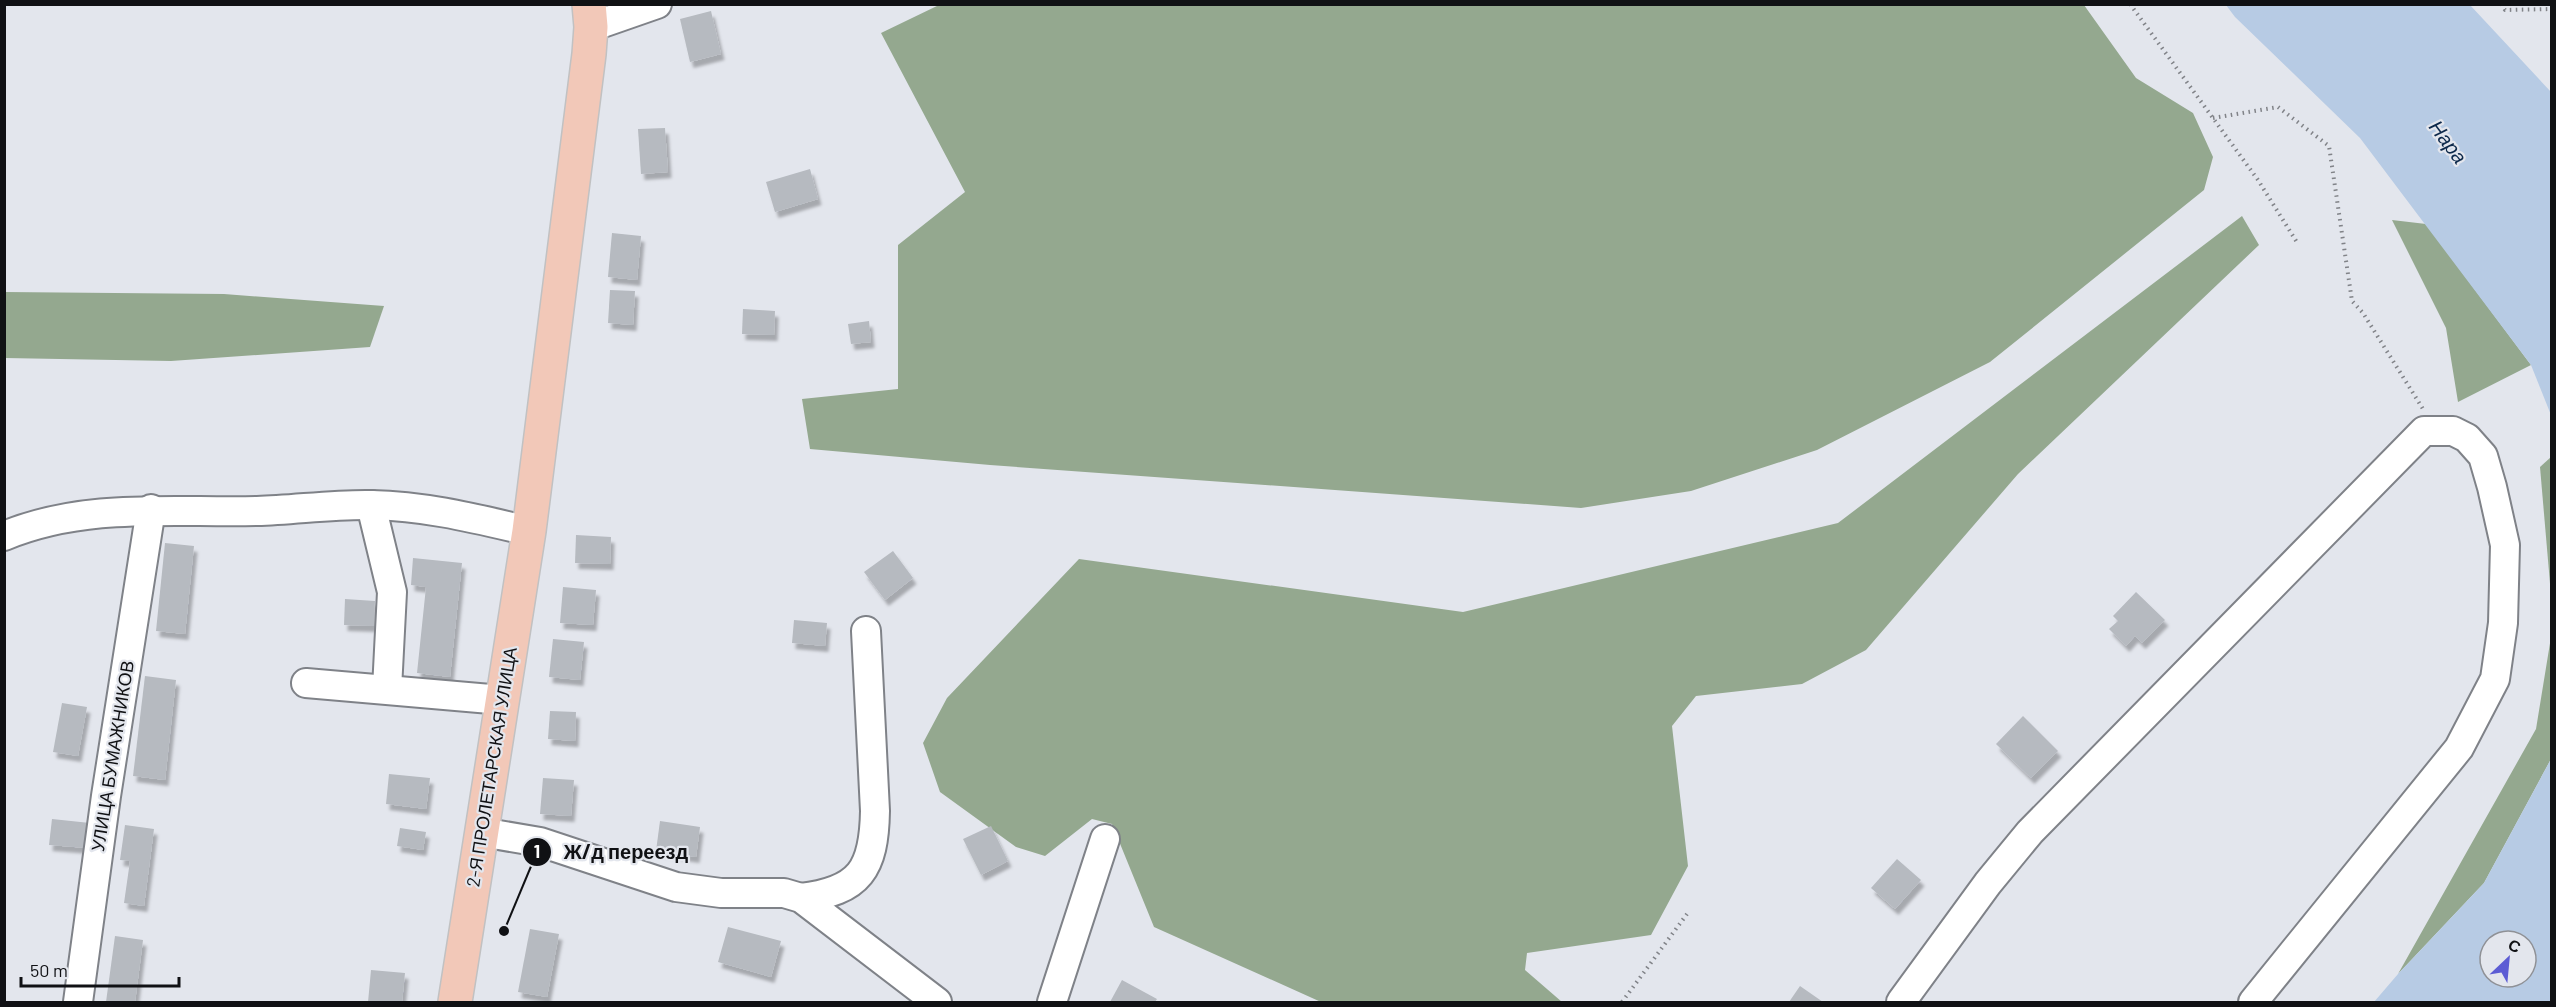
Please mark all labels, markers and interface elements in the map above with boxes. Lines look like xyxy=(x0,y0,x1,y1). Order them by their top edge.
water label: Нара xyxy=(2425,115,2473,168)
street label: 2-Я ПРОЛЕТАРСКАЯ УЛИЦА xyxy=(461,645,521,888)
street label: УЛИЦА БУМАЖНИКОВ xyxy=(86,659,138,853)
callout: Ж/д переезд xyxy=(522,833,701,871)
text: Ж/д переезд xyxy=(563,839,689,863)
text: 1 xyxy=(534,840,540,862)
north arrow xyxy=(2478,929,2538,989)
text: С xyxy=(2505,934,2525,956)
scale bar xyxy=(21,950,178,988)
text: 50 m xyxy=(30,959,68,981)

